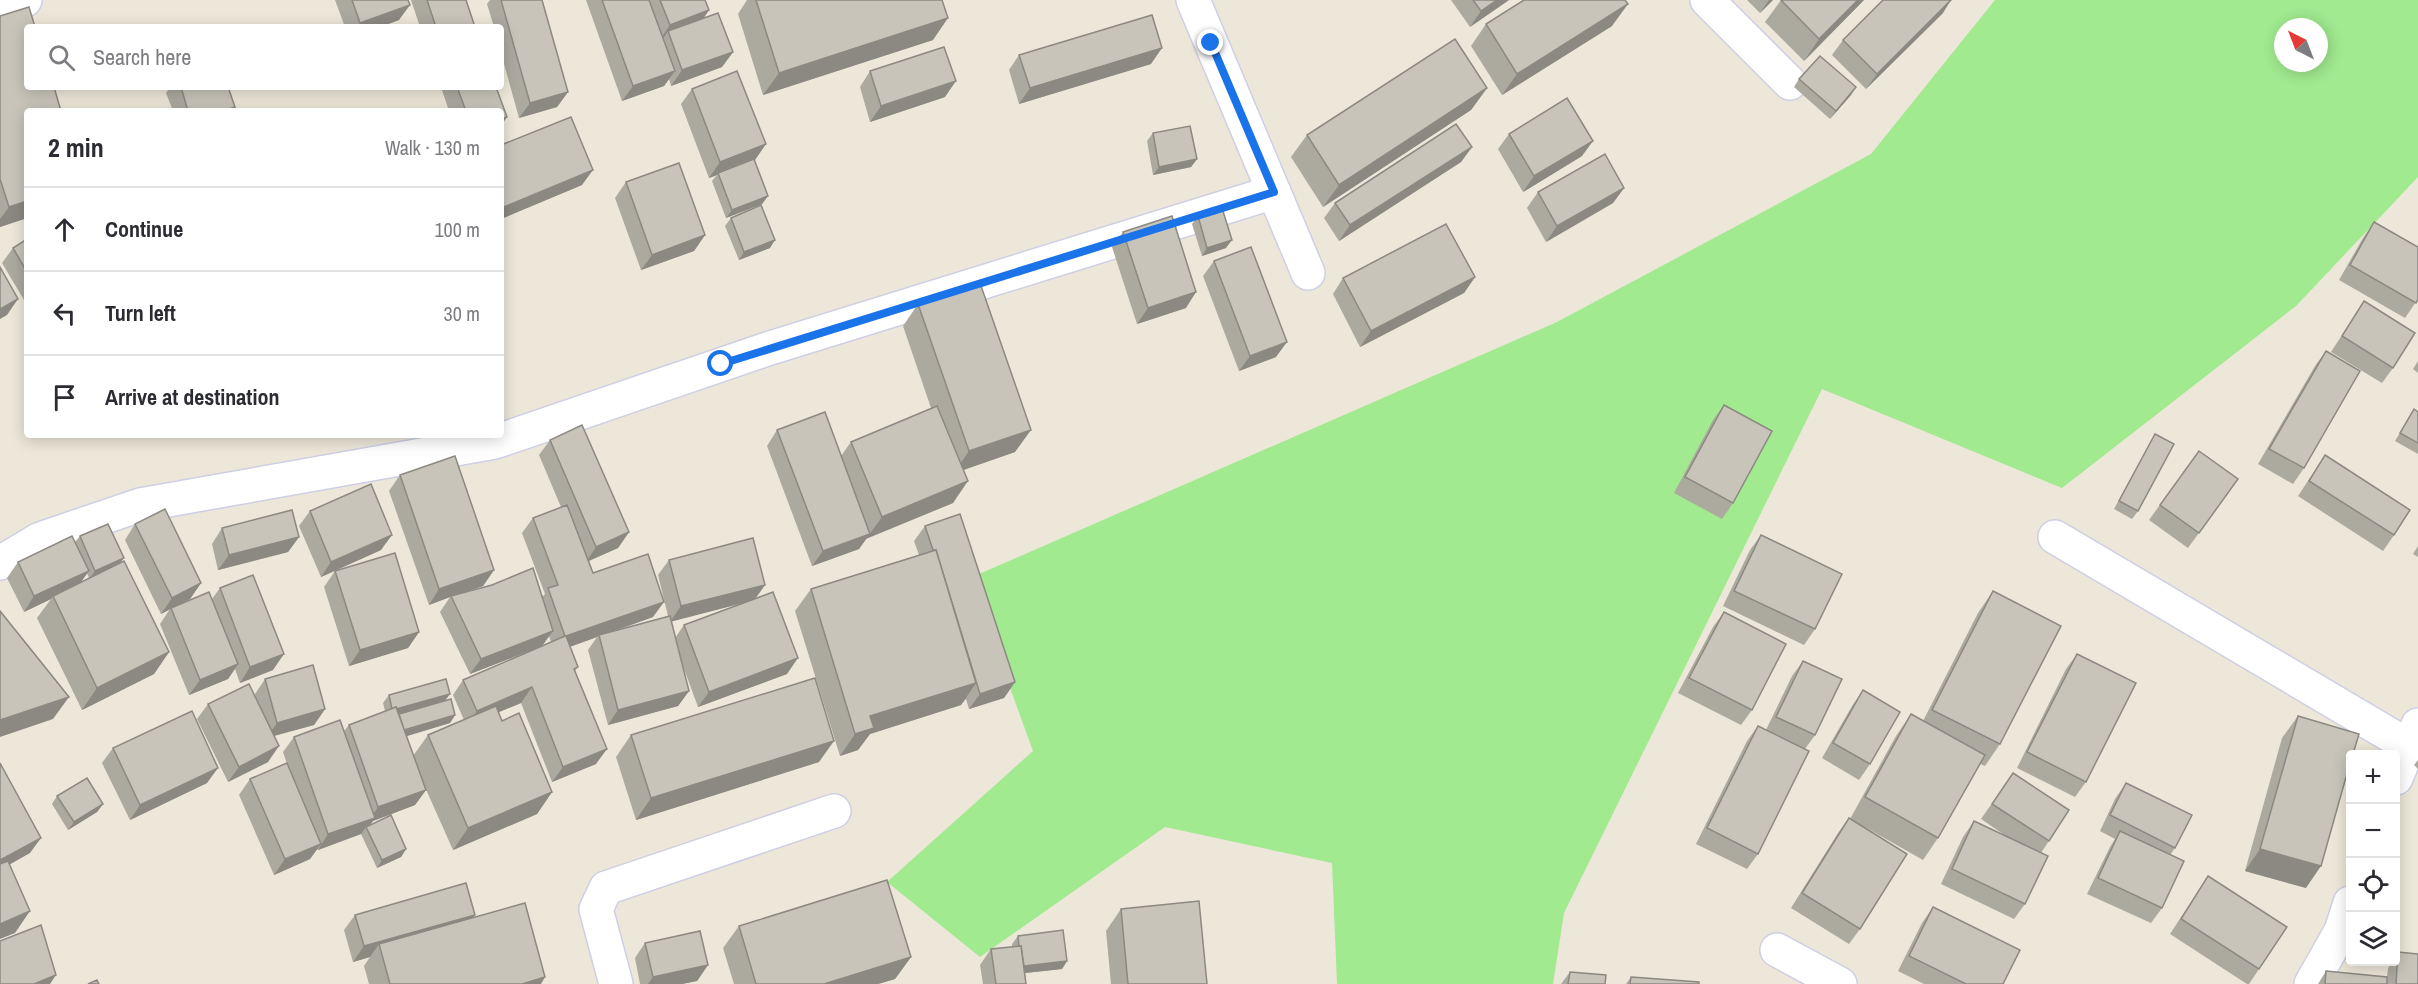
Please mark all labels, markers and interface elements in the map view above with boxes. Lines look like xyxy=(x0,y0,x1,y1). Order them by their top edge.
north arrow xyxy=(2274,18,2328,72)
search box xyxy=(24,24,504,90)
route end xyxy=(1197,29,1223,55)
icon: search xyxy=(45,41,78,74)
text: Search here xyxy=(93,42,191,72)
text: 2 min xyxy=(48,130,104,165)
text: Walk · 130 m xyxy=(385,134,480,161)
icon: ahead xyxy=(48,213,81,246)
text: Continue xyxy=(105,214,183,244)
text: 100 m xyxy=(434,216,480,243)
icon: left xyxy=(48,297,81,330)
text: Turn left xyxy=(105,298,176,328)
text: 30 m xyxy=(444,300,480,327)
route start xyxy=(707,350,733,376)
icon: arrive xyxy=(48,381,81,414)
text: Arrive at destination xyxy=(105,382,279,412)
map controls xyxy=(2346,750,2400,966)
button: + xyxy=(2346,750,2400,804)
button: − xyxy=(2346,804,2400,858)
button: locate xyxy=(2346,858,2400,912)
button: layers xyxy=(2346,912,2400,966)

